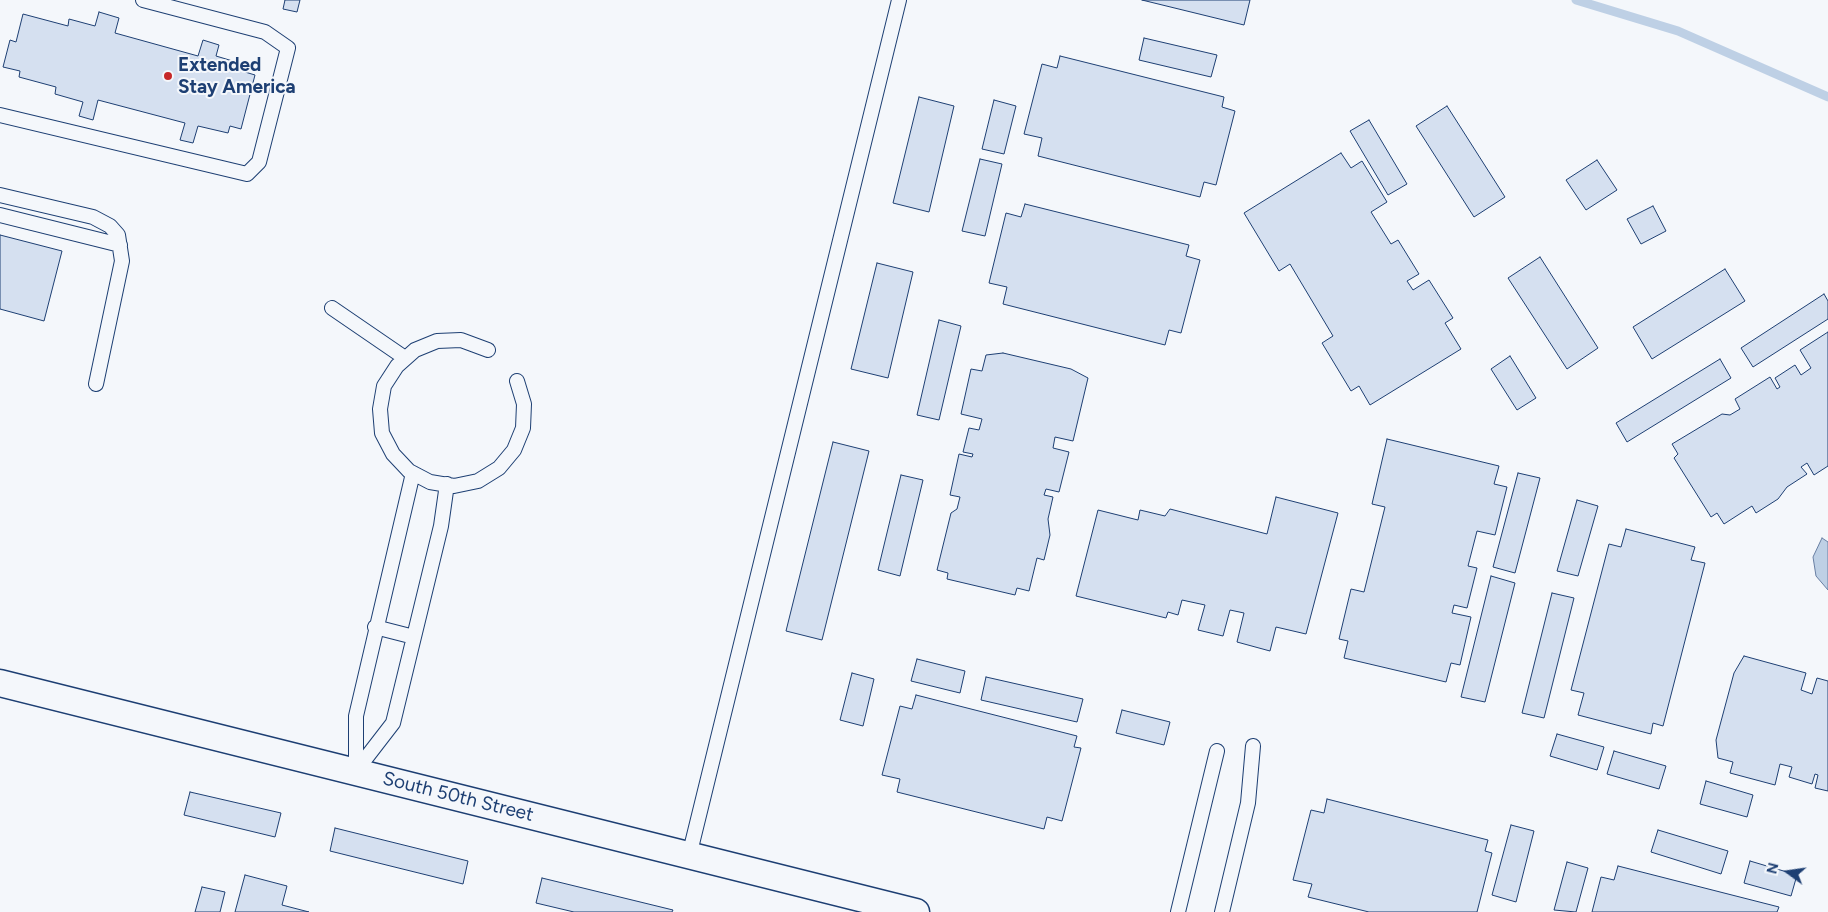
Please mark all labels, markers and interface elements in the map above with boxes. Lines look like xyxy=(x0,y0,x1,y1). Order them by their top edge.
place label: Extended Stay America xyxy=(178,54,296,98)
marker: Extended Stay America xyxy=(162,70,174,82)
street label: South 50th Street xyxy=(380,767,536,827)
north arrow xyxy=(1763,847,1813,897)
text: N xyxy=(1763,861,1783,876)

